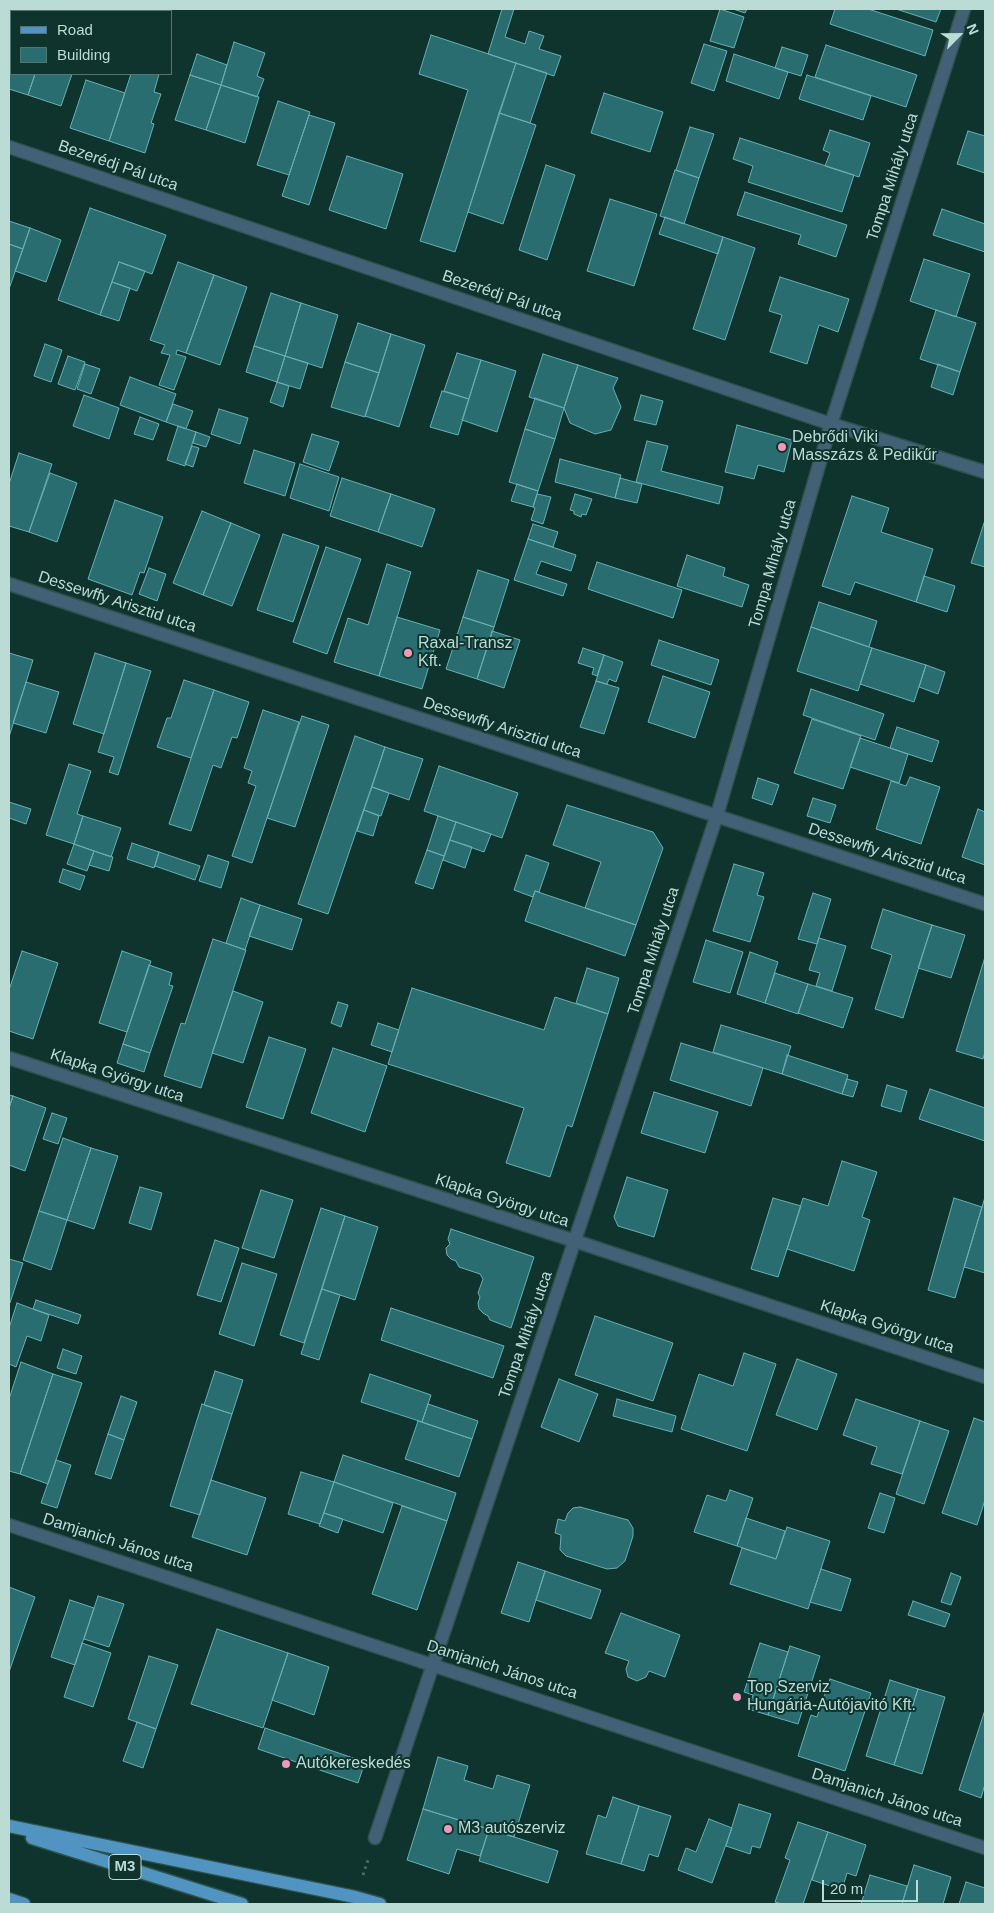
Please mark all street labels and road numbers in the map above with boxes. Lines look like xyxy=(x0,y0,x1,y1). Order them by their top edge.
street label: Tompa Mihály utca xyxy=(863,111,923,243)
street label: Bezerédj Pál utca xyxy=(56,137,180,195)
street label: Bezerédj Pál utca xyxy=(440,267,564,325)
street label: Tompa Mihály utca xyxy=(745,497,801,631)
street label: Dessewffy Arisztid utca xyxy=(36,567,198,637)
street label: Dessewffy Arisztid utca xyxy=(421,693,583,763)
street label: Dessewffy Arisztid utca xyxy=(806,819,968,889)
street label: Tompa Mihály utca xyxy=(624,885,684,1017)
street label: Klapka György utca xyxy=(48,1045,186,1107)
street label: Klapka György utca xyxy=(433,1170,571,1232)
street label: Tompa Mihály utca xyxy=(495,1269,557,1401)
street label: Klapka György utca xyxy=(818,1296,956,1358)
street label: Damjanich János utca xyxy=(40,1510,196,1576)
street label: Damjanich János utca xyxy=(424,1637,580,1703)
street label: Damjanich János utca xyxy=(809,1765,965,1831)
road number: M3 xyxy=(109,1854,141,1880)

